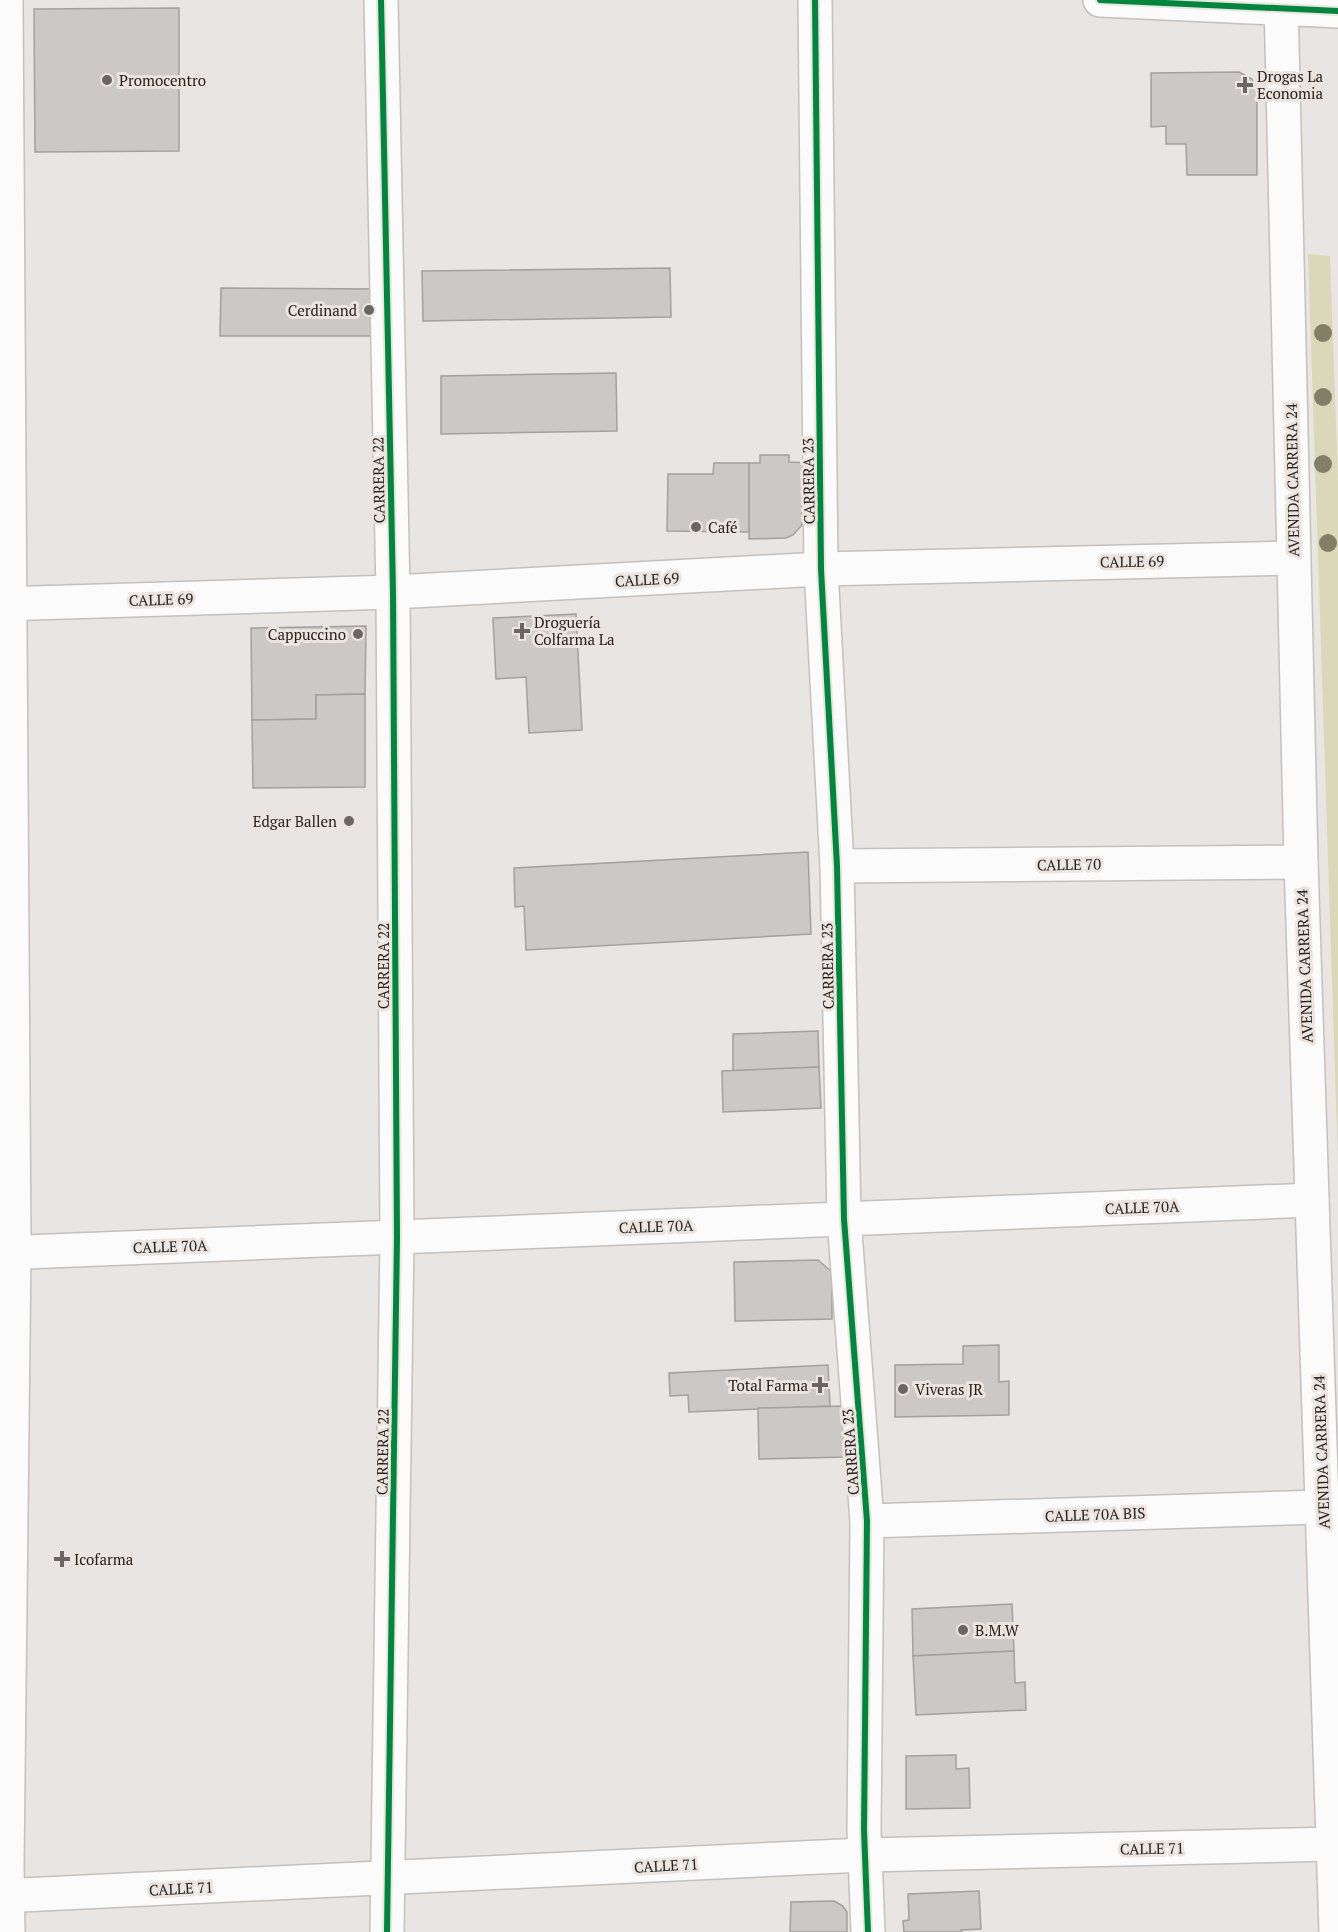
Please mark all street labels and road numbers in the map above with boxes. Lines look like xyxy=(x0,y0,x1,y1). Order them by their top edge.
street label: AVENIDA CARRERA 24 xyxy=(1281,403,1303,557)
street label: CARRERA 22 xyxy=(367,437,389,523)
street label: CARRERA 23 xyxy=(797,438,819,524)
street label: CALLE 69 xyxy=(1100,550,1164,572)
street label: CALLE 69 xyxy=(614,567,680,591)
street label: CALLE 69 xyxy=(128,588,194,610)
street label: CALLE 70 xyxy=(1037,853,1101,875)
street label: AVENIDA CARRERA 24 xyxy=(1291,889,1317,1043)
street label: CARRERA 22 xyxy=(373,923,393,1009)
street label: CARRERA 23 xyxy=(816,923,838,1009)
street label: CALLE 70A xyxy=(1104,1196,1180,1218)
street label: CALLE 70A xyxy=(618,1215,694,1237)
street label: CALLE 70A xyxy=(132,1235,208,1257)
street label: AVENIDA CARRERA 24 xyxy=(1308,1375,1334,1529)
street label: CARRERA 23 xyxy=(837,1408,863,1496)
street label: CARRERA 22 xyxy=(371,1409,393,1495)
street label: CALLE 70A BIS xyxy=(1044,1502,1146,1526)
street label: CALLE 71 xyxy=(1120,1837,1184,1859)
street label: CALLE 71 xyxy=(633,1853,699,1877)
street label: CALLE 71 xyxy=(148,1876,214,1900)

